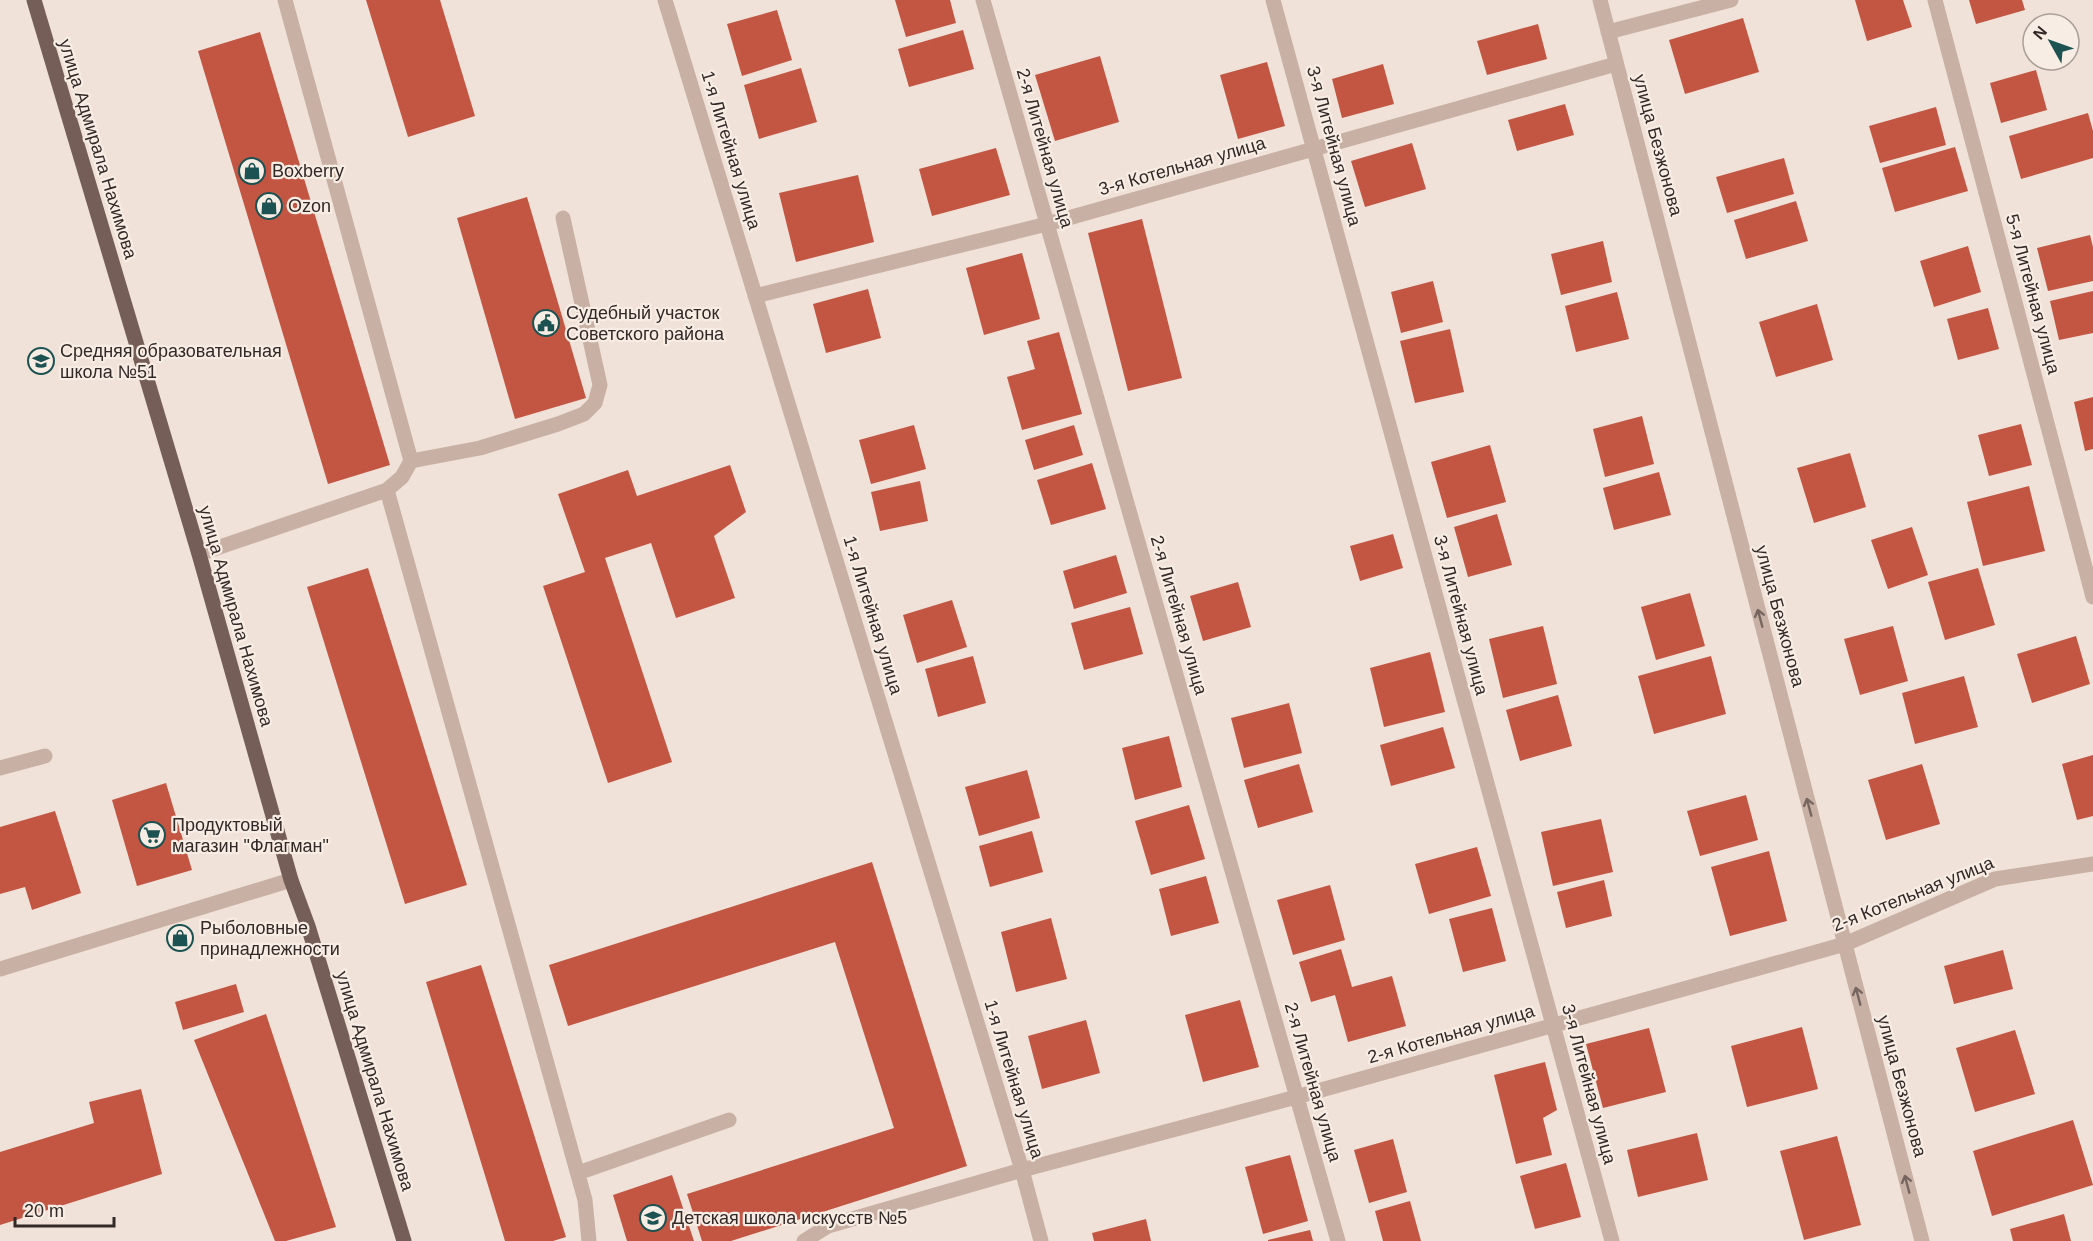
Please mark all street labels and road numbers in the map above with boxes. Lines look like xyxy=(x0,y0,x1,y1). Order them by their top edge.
street label: улица Адмирала Нахимова xyxy=(55,37,141,262)
street label: 3-я Литейная улица xyxy=(1303,64,1365,229)
street label: 2-я Литейная улица xyxy=(1013,66,1078,231)
street label: 1-я Литейная улица xyxy=(697,68,765,233)
street label: улица Безжонова xyxy=(1630,72,1687,219)
street label: 3-я Котельная улица xyxy=(1096,132,1269,199)
street label: 5-я Литейная улица xyxy=(2002,212,2064,377)
street label: улица Адмирала Нахимова xyxy=(195,503,277,730)
street label: 1-я Литейная улица xyxy=(839,533,907,698)
street label: 2-я Литейная улица xyxy=(1147,533,1212,698)
street label: 3-я Литейная улица xyxy=(1430,533,1492,698)
street label: улица Безжонова xyxy=(1752,543,1809,690)
street label: 2-я Котельная улица xyxy=(1829,852,1998,936)
street label: улица Адмирала Нахимова xyxy=(332,969,418,1194)
street label: 1-я Литейная улица xyxy=(980,997,1048,1162)
street label: 2-я Литейная улица xyxy=(1281,1000,1346,1165)
street label: 2-я Котельная улица xyxy=(1365,1000,1538,1067)
street label: 3-я Литейная улица xyxy=(1558,1002,1620,1167)
street label: улица Безжонова xyxy=(1874,1013,1931,1160)

